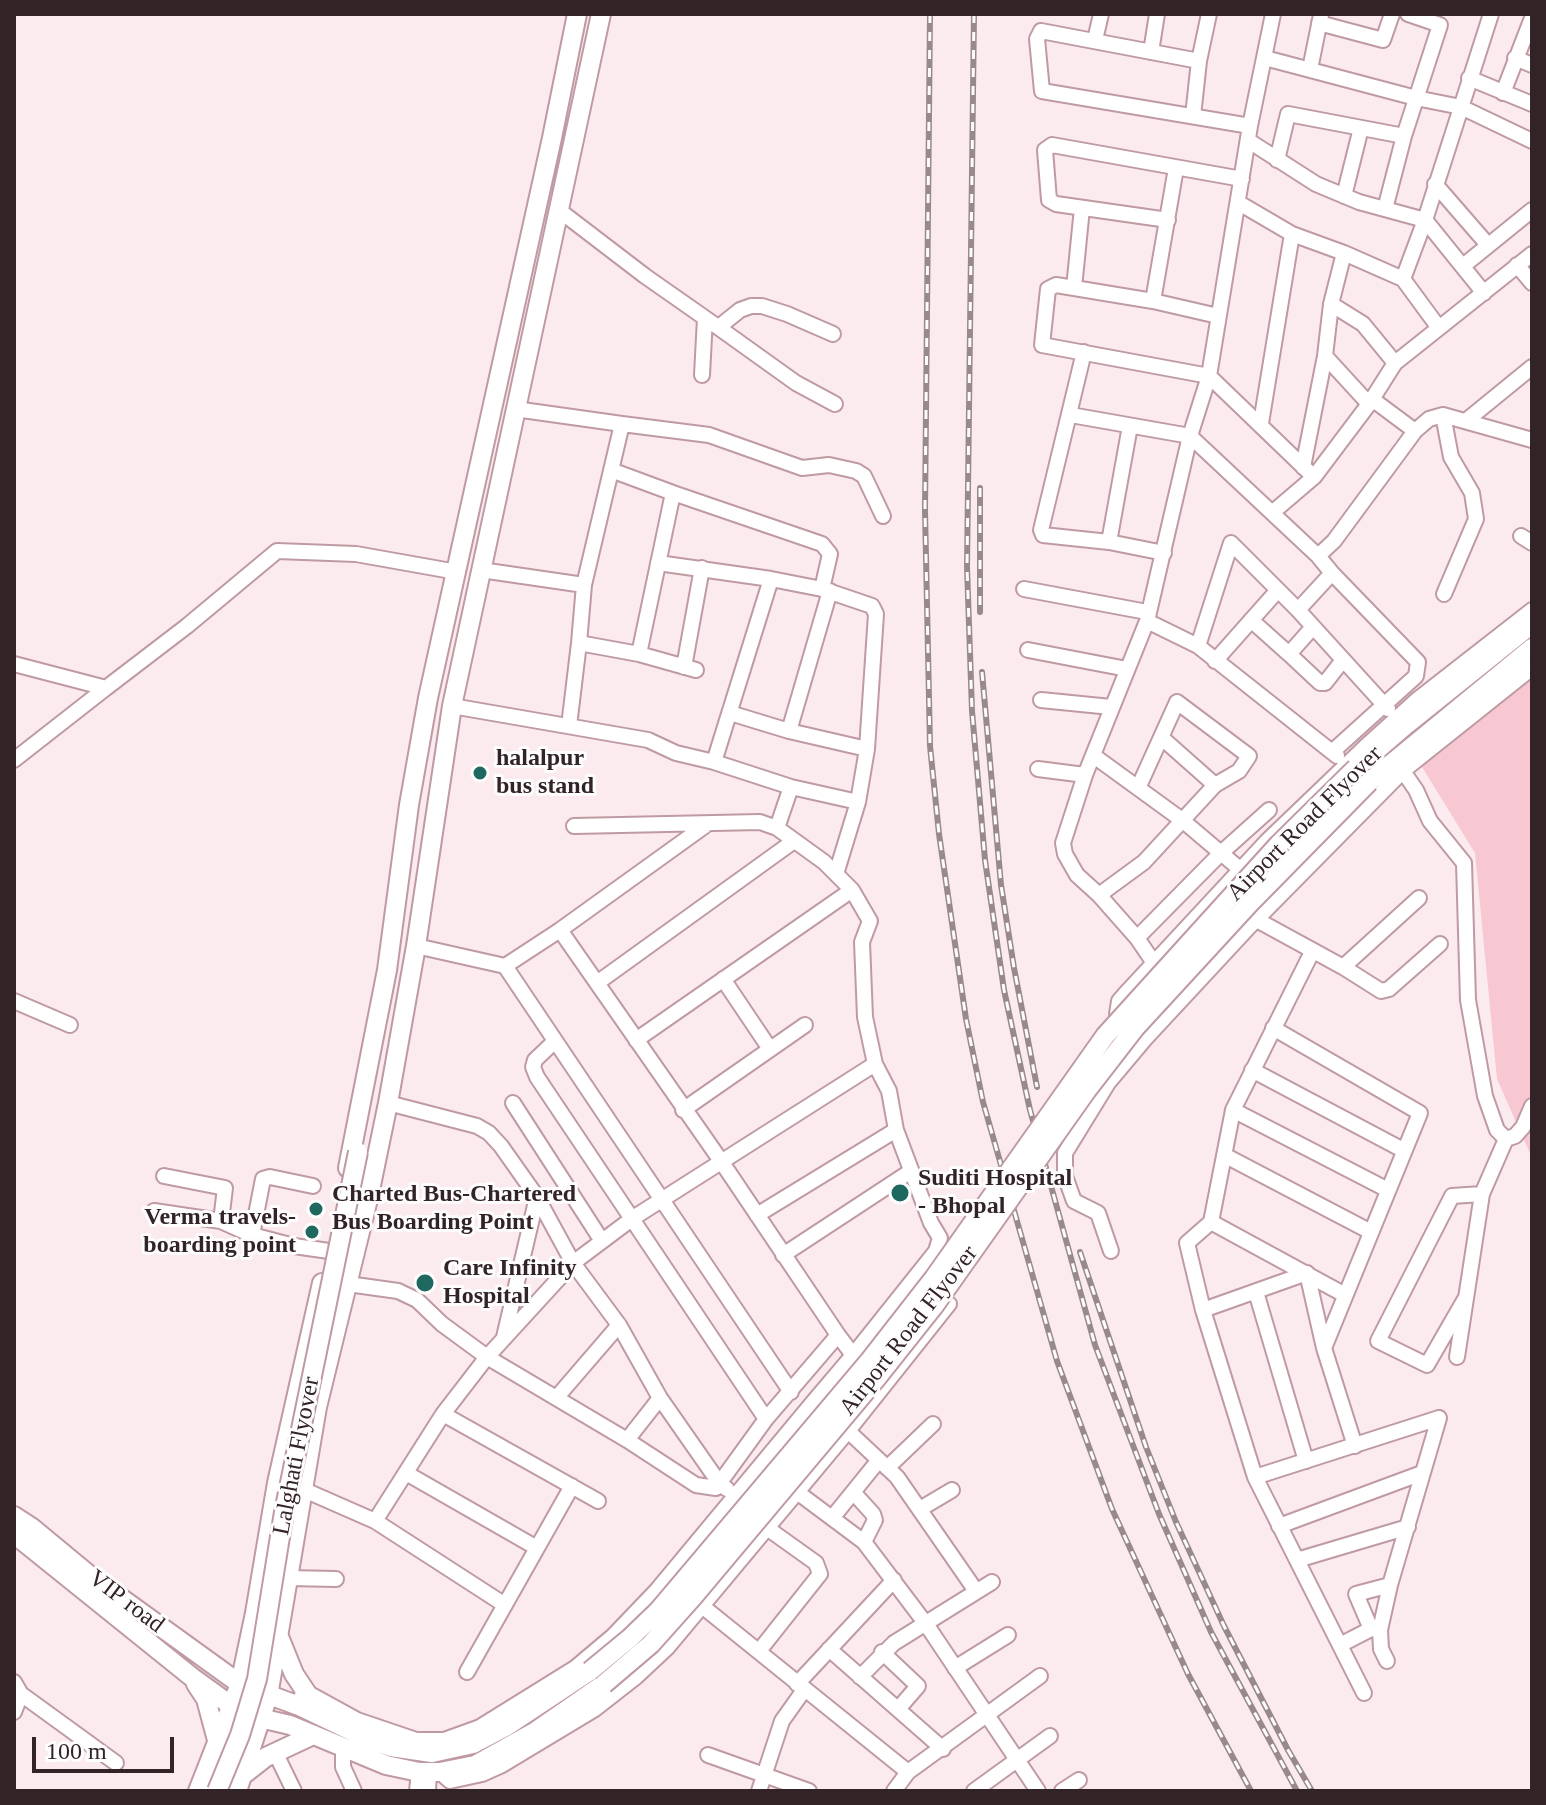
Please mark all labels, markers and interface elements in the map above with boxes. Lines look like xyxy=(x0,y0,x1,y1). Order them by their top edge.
street label: Airport Road Flyover xyxy=(1213,732,1397,916)
place label: halalpur bus stand xyxy=(496,745,612,801)
marker: halalpur bus stand xyxy=(471,764,489,782)
place label: Suditi Hospital - Bhopal xyxy=(918,1165,1092,1221)
place label: Charted Bus-Chartered Bus Boarding Point xyxy=(332,1181,607,1237)
marker: Suditi Hospital - Bhopal xyxy=(889,1182,911,1204)
marker: Charted Bus-Chartered Bus Boarding Point xyxy=(307,1200,325,1218)
place label: Verma travels- boarding point xyxy=(119,1204,296,1260)
marker: Verma travels- boarding point xyxy=(303,1223,321,1241)
street label: Airport Road Flyover xyxy=(827,1232,991,1430)
place label: Care Infinity Hospital xyxy=(443,1255,592,1311)
marker: Care Infinity Hospital xyxy=(414,1272,436,1294)
street label: Lalghati Flyover xyxy=(266,1366,328,1546)
street label: VIP road xyxy=(79,1562,173,1642)
scale bar xyxy=(36,1721,178,1771)
text: 100 m xyxy=(46,1738,107,1764)

